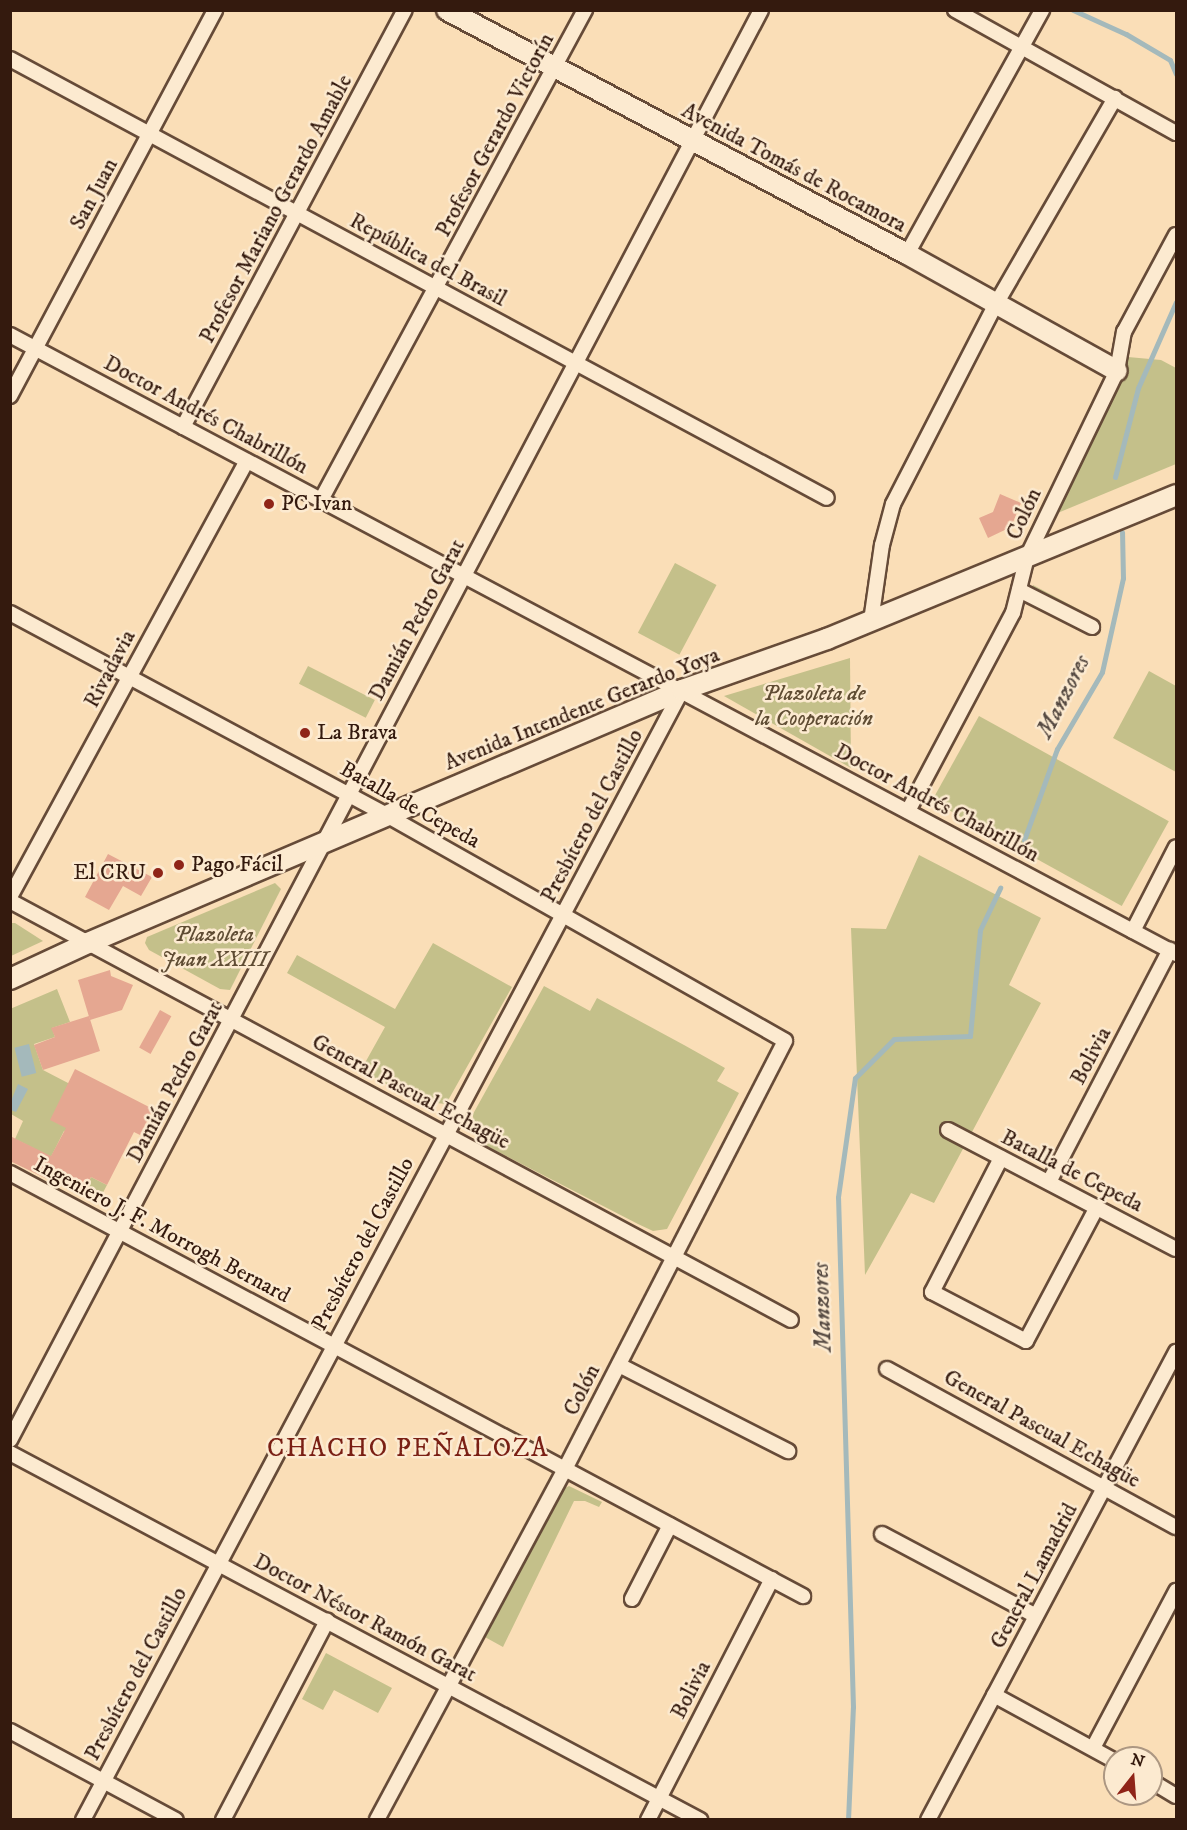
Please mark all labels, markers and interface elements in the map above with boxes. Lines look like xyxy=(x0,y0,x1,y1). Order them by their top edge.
street label: Profesor Gerardo Victorín xyxy=(430,29,560,241)
street label: Profesor Mariano Gerardo Amable xyxy=(194,70,358,348)
street label: Avenida Tomás de Rocamora xyxy=(677,97,911,239)
street label: San Juan xyxy=(64,154,124,234)
street label: República del Brasil xyxy=(345,208,511,312)
street label: Doctor Andrés Chabrillón xyxy=(99,350,313,480)
street label: Colón xyxy=(1001,484,1047,544)
place label: PC Ivan xyxy=(281,491,352,517)
marker: PC Ivan xyxy=(262,497,276,511)
street label: Damián Pedro Garat xyxy=(363,535,471,705)
street label: Rivadavia xyxy=(79,626,141,712)
street label: Avenida Intendente Gerardo Yoya xyxy=(441,642,723,776)
water label: Manzores xyxy=(1031,651,1097,743)
park label: Plazoleta de la Cooperación xyxy=(755,680,873,732)
place label: La Brava xyxy=(317,720,397,746)
street label: Presbítero del Castillo xyxy=(535,725,649,907)
marker: La Brava xyxy=(298,726,312,740)
street label: Doctor Andrés Chabrillón xyxy=(830,738,1044,868)
street label: Batalla de Cepeda xyxy=(335,756,485,854)
place label: Pago Fácil xyxy=(191,852,283,878)
marker: Pago Fácil xyxy=(172,858,186,872)
place label: El CRU xyxy=(73,860,146,886)
marker: El CRU xyxy=(151,866,165,880)
park label: Plazoleta Juan XXIII xyxy=(161,921,267,972)
street label: Damián Pedro Garat xyxy=(121,997,229,1167)
street label: Bolivia xyxy=(1065,1023,1117,1089)
street label: General Pascual Echagüe xyxy=(307,1029,515,1155)
street label: Batalla de Cepeda xyxy=(997,1124,1147,1218)
street label: Ingeniero J. F. Morrogh Bernard xyxy=(29,1151,295,1309)
street label: Presbítero del Castillo xyxy=(306,1153,420,1335)
water label: Manzores xyxy=(807,1262,839,1352)
street label: Colón xyxy=(558,1360,606,1420)
street label: General Pascual Echagüe xyxy=(939,1364,1145,1494)
district label: CHACHO PEÑALOZA xyxy=(267,1433,549,1465)
street label: General Lamadrid xyxy=(985,1499,1083,1653)
street label: Doctor Néstor Ramón Garat xyxy=(249,1548,481,1688)
street label: Presbítero del Castillo xyxy=(79,1583,193,1765)
street label: Bolivia xyxy=(665,1657,717,1723)
north arrow xyxy=(1103,1746,1163,1806)
text: N xyxy=(1128,1749,1147,1772)

